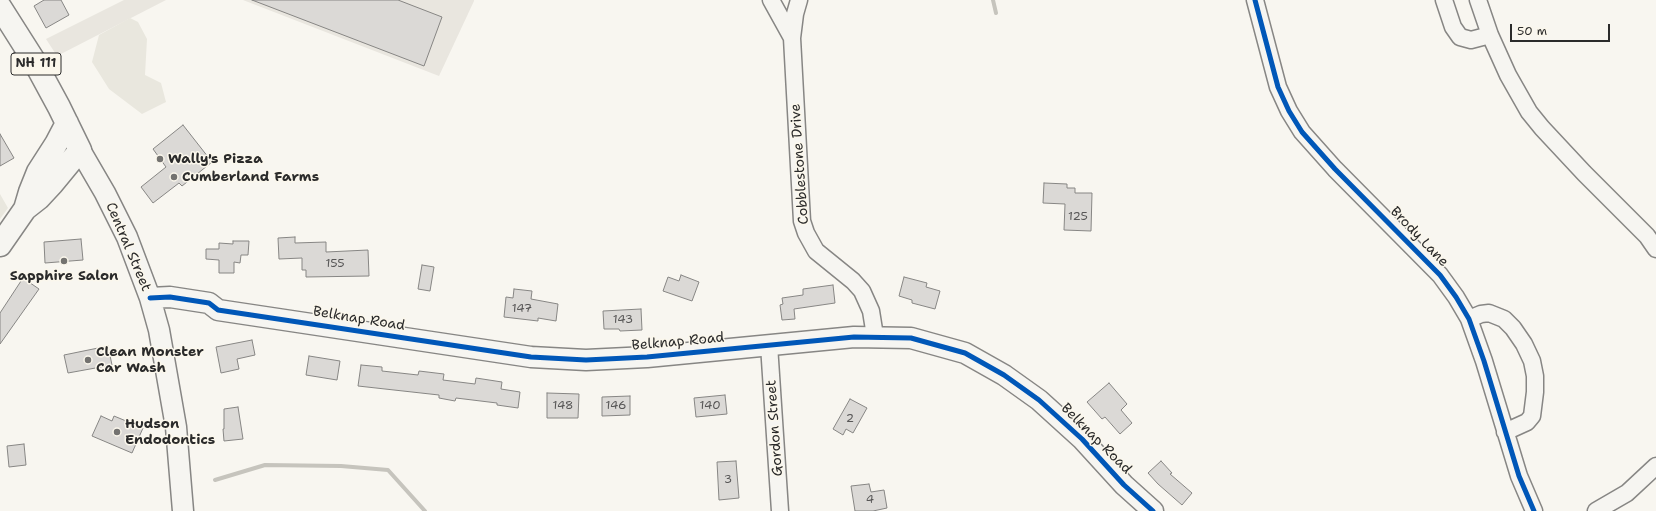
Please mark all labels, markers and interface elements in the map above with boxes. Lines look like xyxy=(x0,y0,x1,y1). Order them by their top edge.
scale bar xyxy=(1512,16,1612,42)
text: 50 m xyxy=(1517,23,1547,39)
road number: NH 111 xyxy=(11,53,61,75)
street label: Cobblestone Drive xyxy=(787,103,813,225)
place label: Wally's Pizza xyxy=(168,151,263,167)
marker: Wally's Pizza xyxy=(155,154,165,164)
place label: Cumberland Farms xyxy=(182,169,319,185)
marker: Cumberland Farms xyxy=(169,172,179,182)
street label: Central Street xyxy=(102,200,154,294)
street label: Brody Lane xyxy=(1386,204,1452,270)
house number: 125 xyxy=(1068,210,1088,224)
marker: Sapphire Salon xyxy=(59,256,69,266)
house number: 155 xyxy=(325,257,345,271)
place label: Sapphire Salon xyxy=(10,268,118,284)
house number: 147 xyxy=(512,302,532,316)
street label: Belknap Road xyxy=(312,303,406,335)
house number: 143 xyxy=(613,313,633,327)
street label: Belknap Road xyxy=(631,330,725,354)
place label: Clean Monster Car Wash xyxy=(96,344,204,376)
marker: Clean Monster Car Wash xyxy=(83,355,93,365)
street label: Gordon Street xyxy=(763,379,787,477)
house number: 148 xyxy=(553,399,573,413)
house number: 146 xyxy=(605,399,627,413)
house number: 140 xyxy=(699,399,721,413)
street label: Belknap Road xyxy=(1057,400,1135,478)
house number: 2 xyxy=(846,412,854,426)
place label: Hudson Endodontics xyxy=(125,416,215,448)
marker: Hudson Endodontics xyxy=(112,427,122,437)
house number: 3 xyxy=(724,473,732,487)
house number: 4 xyxy=(866,493,874,507)

